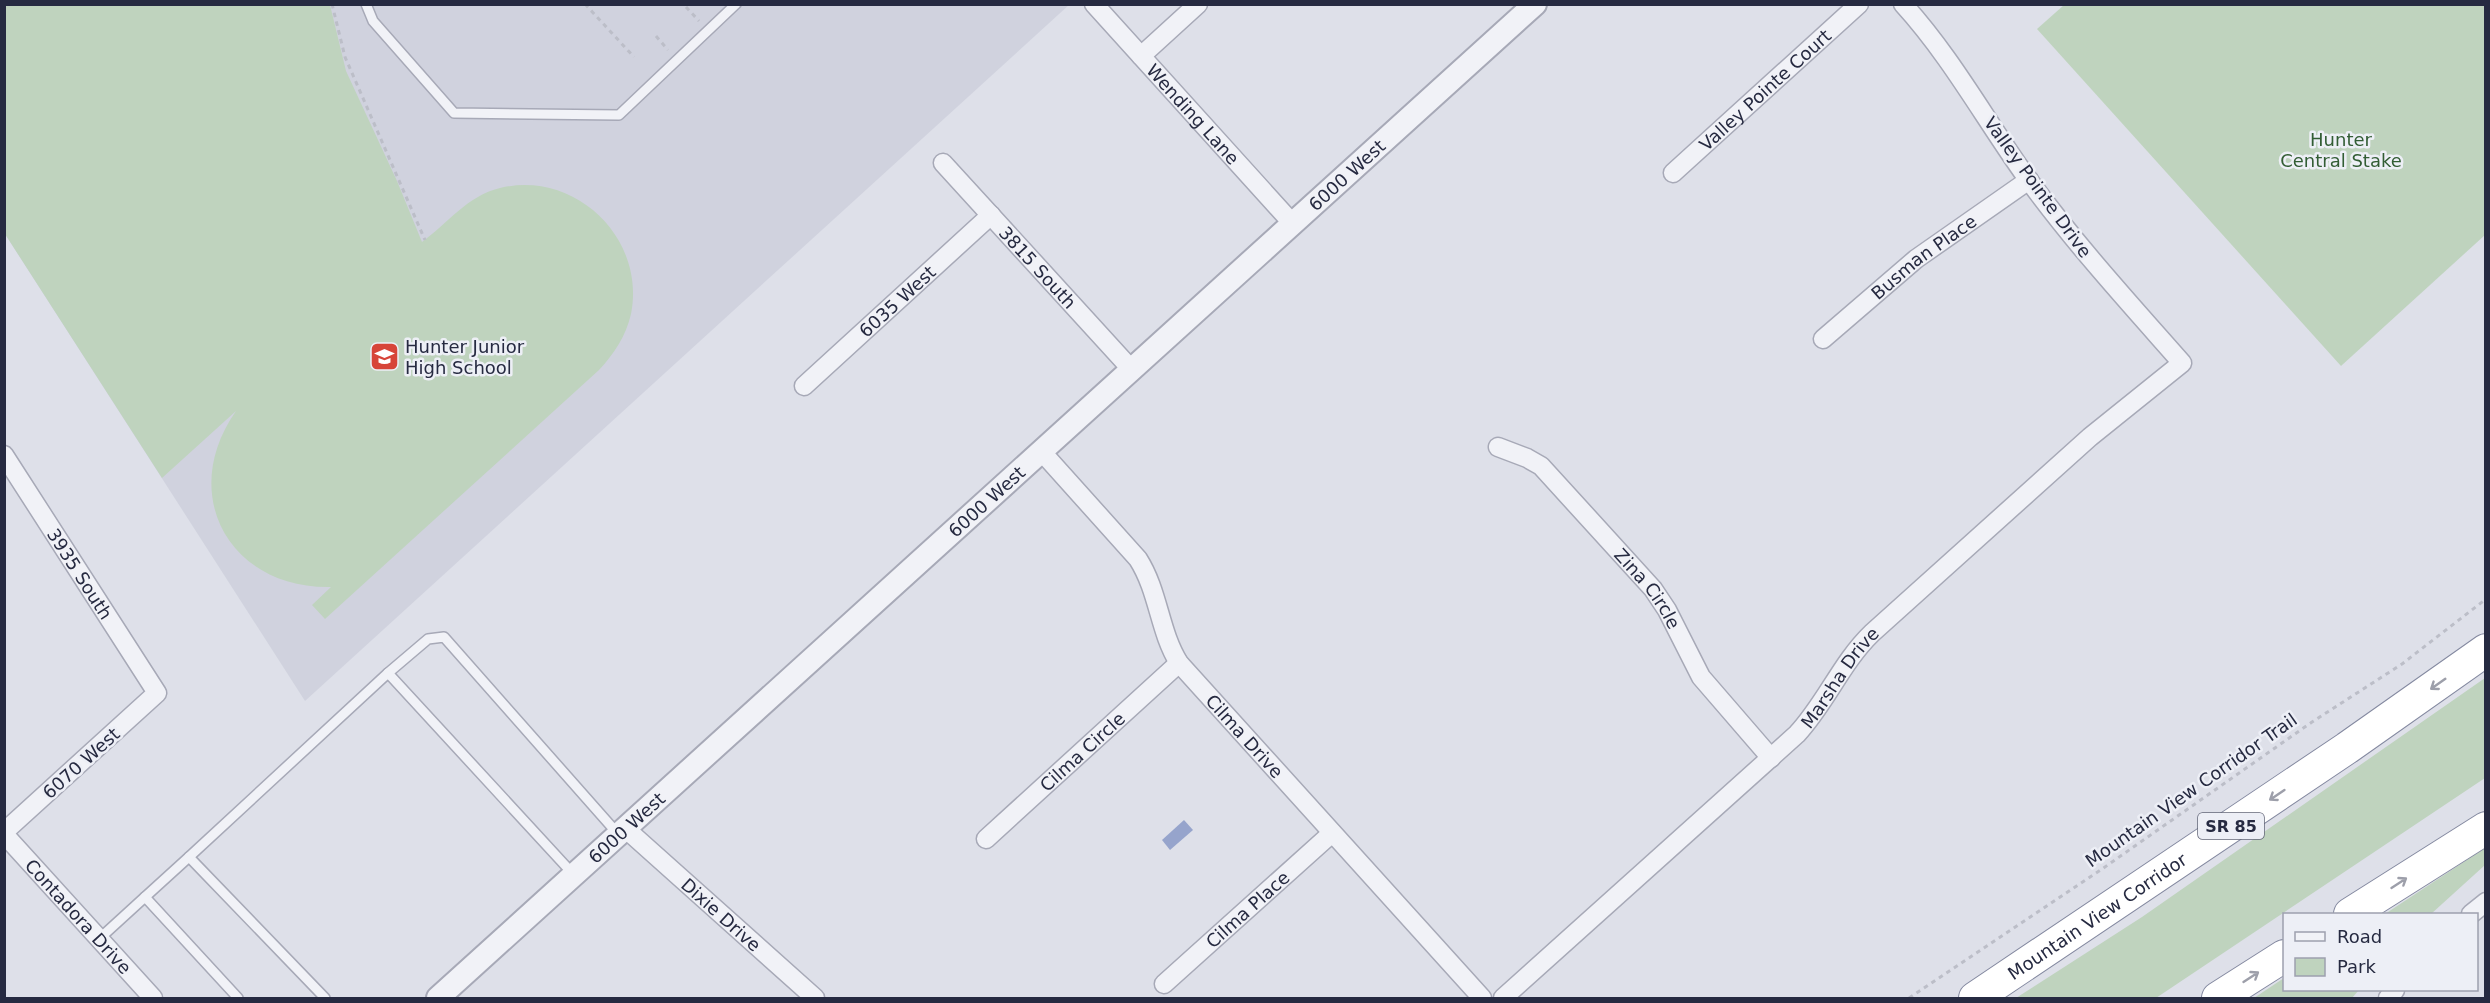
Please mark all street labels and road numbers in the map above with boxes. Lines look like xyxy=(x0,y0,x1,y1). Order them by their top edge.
street label: Valley Pointe Court xyxy=(1695,25,1835,155)
street label: Wending Lane xyxy=(1143,59,1244,168)
street label: Valley Pointe Drive xyxy=(1980,113,2096,261)
street label: 6000 West xyxy=(1304,135,1389,215)
street label: Busman Place xyxy=(1867,210,1980,304)
street label: 3815 South xyxy=(995,222,1081,313)
street label: 6035 West xyxy=(855,261,939,341)
street label: 6000 West xyxy=(944,461,1029,541)
street label: 3935 South xyxy=(43,524,117,623)
street label: Zina Circle xyxy=(1611,544,1685,632)
street label: Marsha Drive xyxy=(1796,622,1883,732)
street label: Cilma Drive xyxy=(1202,690,1288,782)
street label: Cilma Circle xyxy=(1035,707,1129,795)
street label: Mountain View Corridor Trail xyxy=(2081,709,2301,871)
street label: 6070 West xyxy=(38,723,124,803)
street label: 6000 West xyxy=(584,787,669,867)
road number: SR 85 xyxy=(2198,813,2264,839)
street label: Mountain View Corridor xyxy=(2004,848,2191,984)
street label: Contadora Drive xyxy=(21,854,136,978)
street label: Cilma Place xyxy=(1201,866,1293,952)
street label: Dixie Drive xyxy=(677,873,765,955)

